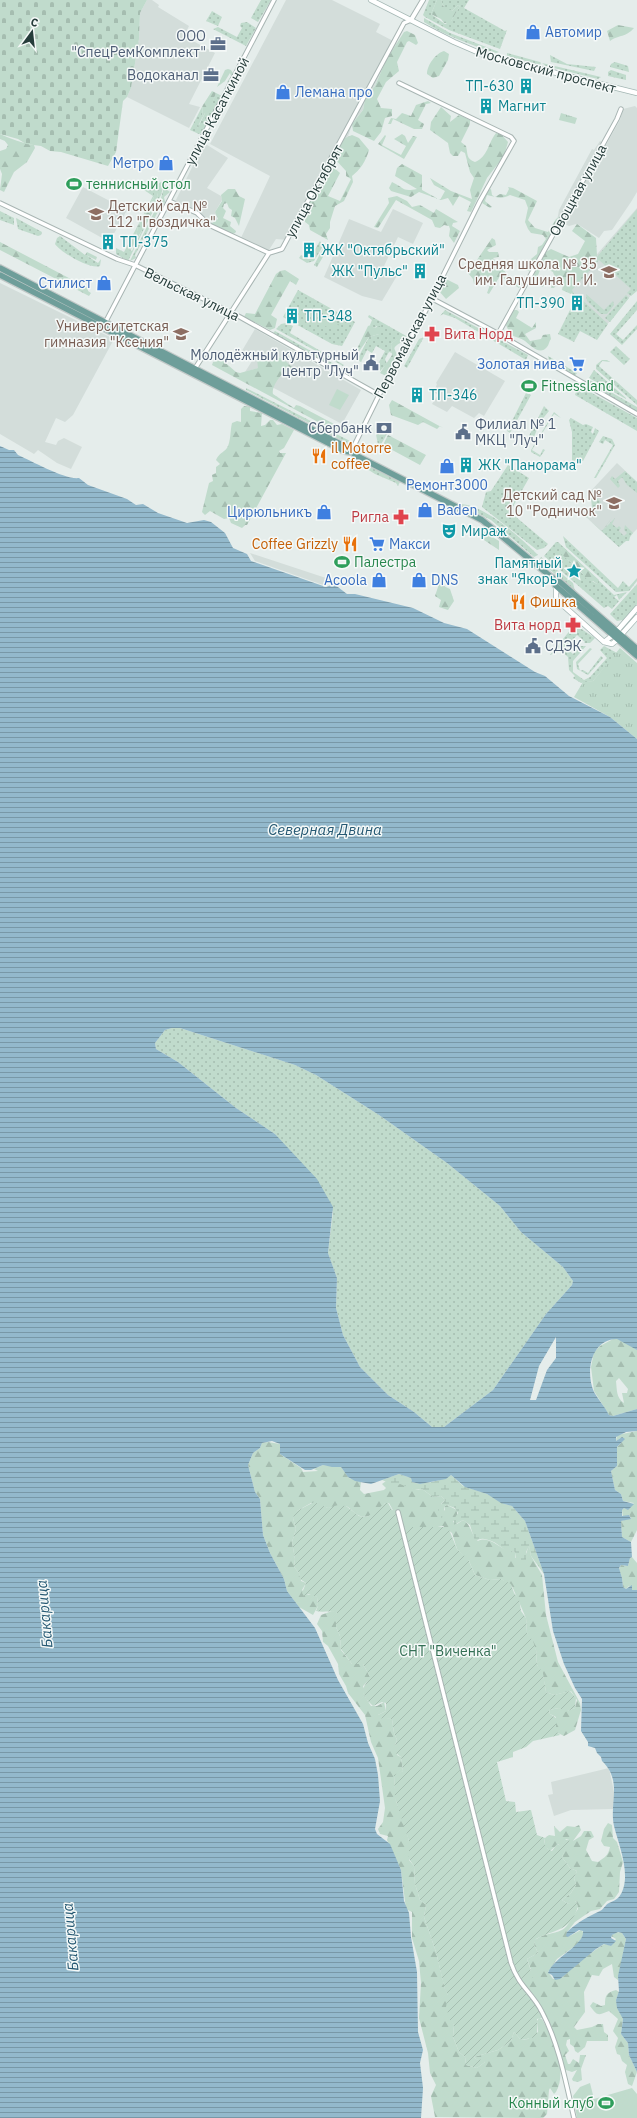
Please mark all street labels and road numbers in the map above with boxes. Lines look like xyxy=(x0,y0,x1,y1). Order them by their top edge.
street label: Московский проспект xyxy=(474,43,619,98)
street label: улица Касаткиной xyxy=(181,54,253,168)
street label: Овощная улица xyxy=(545,140,611,239)
street label: улица Октябрят xyxy=(281,141,347,241)
street label: Вельская улица xyxy=(141,263,243,325)
street label: Первомайская улица xyxy=(370,270,451,401)

